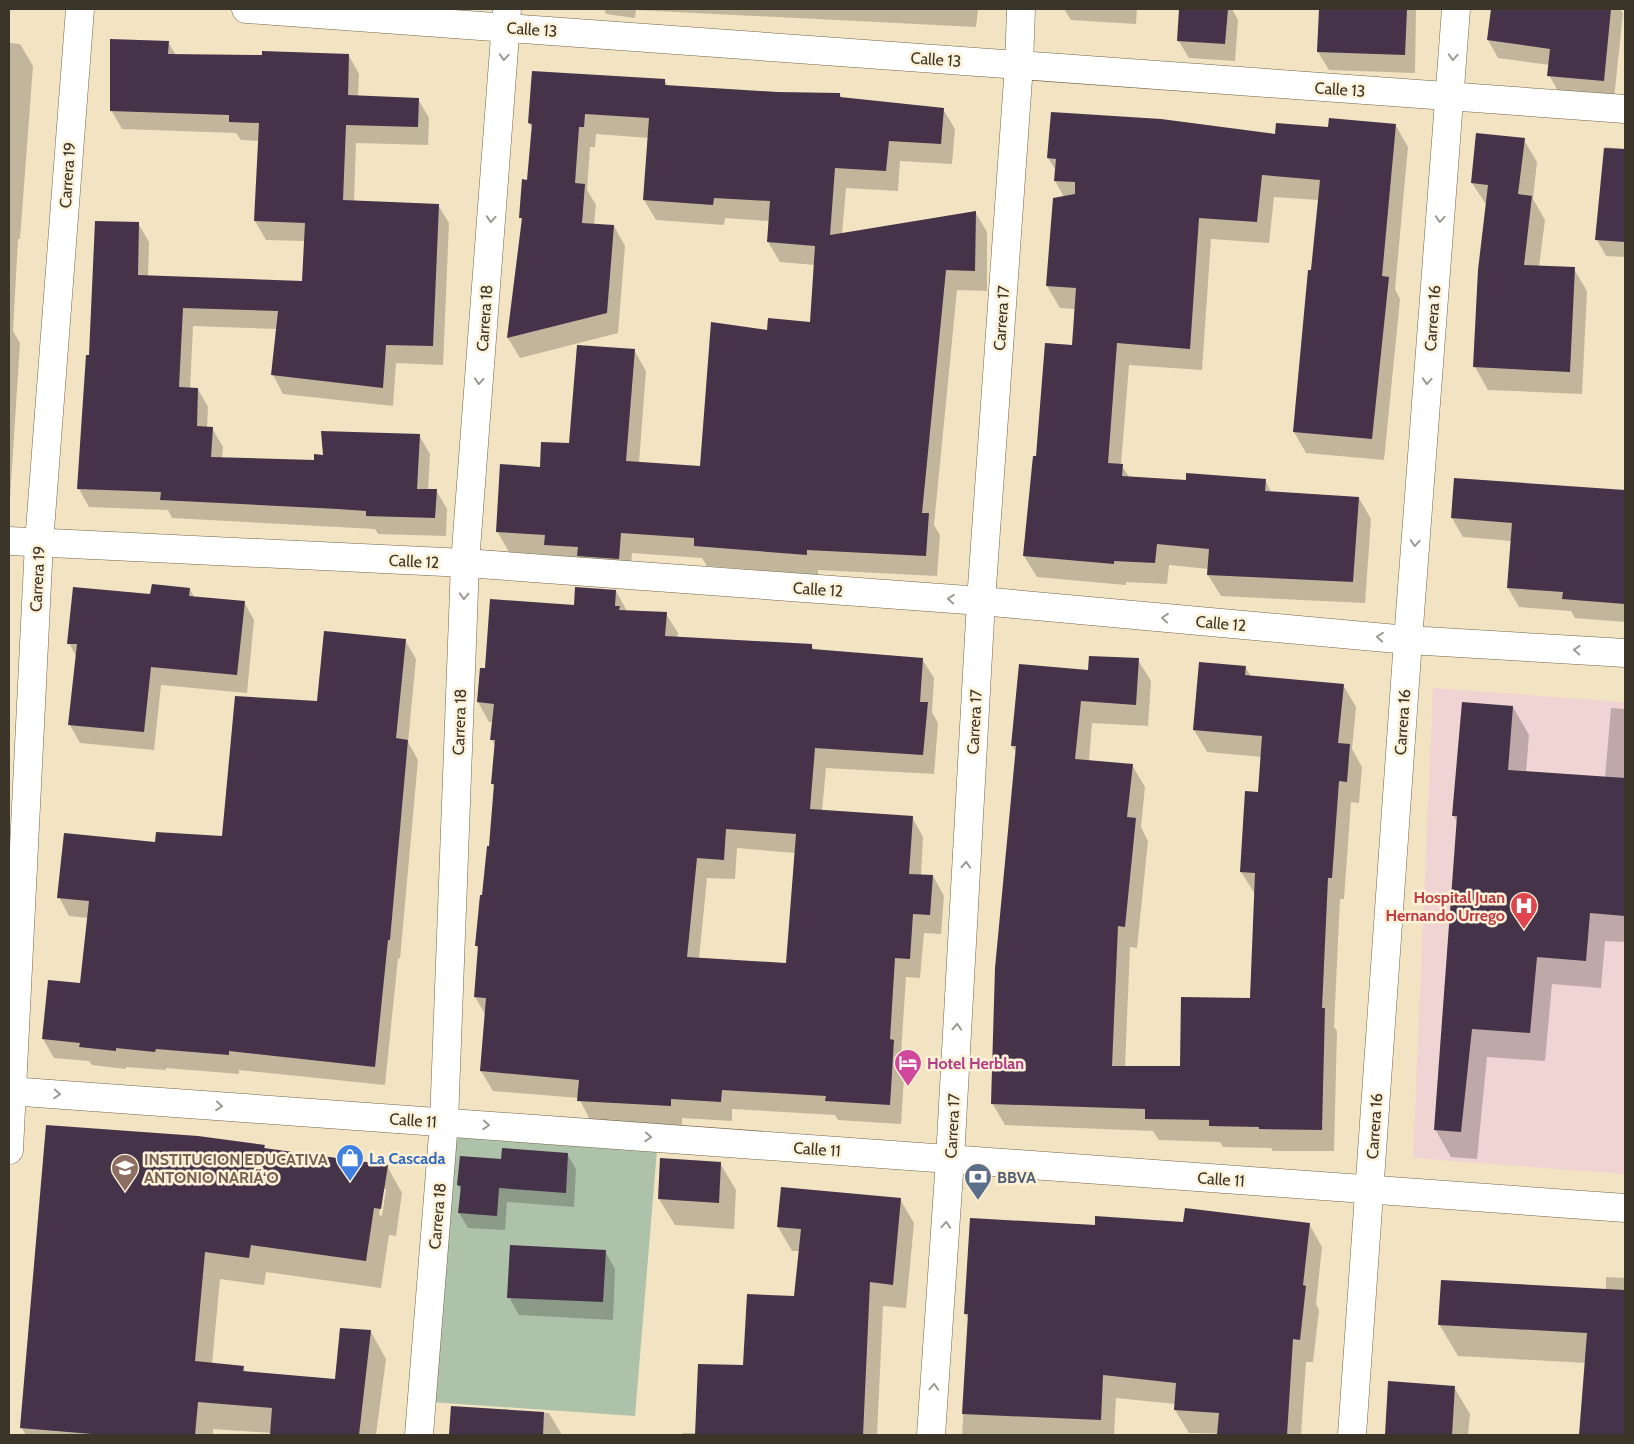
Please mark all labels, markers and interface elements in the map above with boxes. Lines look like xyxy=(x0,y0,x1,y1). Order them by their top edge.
street label: Calle 13 xyxy=(506,18,558,41)
street label: Calle 13 xyxy=(910,48,962,71)
one-way arrow xyxy=(498,54,509,62)
one-way arrow xyxy=(1447,54,1458,62)
street label: Calle 13 xyxy=(1314,78,1366,101)
street label: Carrera 19 xyxy=(56,141,79,209)
one-way arrow xyxy=(486,216,497,224)
one-way arrow xyxy=(1435,216,1446,224)
street label: Carrera 18 xyxy=(473,284,496,352)
street label: Carrera 16 xyxy=(1421,284,1444,352)
street label: Carrera 17 xyxy=(990,285,1013,351)
one-way arrow xyxy=(474,378,485,386)
one-way arrow xyxy=(1422,378,1433,386)
one-way arrow xyxy=(1410,540,1421,548)
street label: Carrera 19 xyxy=(26,545,49,613)
street label: Calle 12 xyxy=(388,551,440,572)
street label: Calle 12 xyxy=(792,578,844,601)
one-way arrow xyxy=(459,592,470,600)
one-way arrow xyxy=(947,594,955,605)
street label: Calle 12 xyxy=(1195,612,1247,635)
one-way arrow xyxy=(1161,613,1169,624)
one-way arrow xyxy=(1375,632,1383,643)
one-way arrow xyxy=(1572,645,1580,656)
street label: Carrera 18 xyxy=(449,688,470,756)
street label: Carrera 16 xyxy=(1391,688,1414,756)
street label: Carrera 17 xyxy=(963,689,986,755)
one-way arrow xyxy=(961,861,972,869)
place label: Hospital Juan Hernando Urrego xyxy=(1386,888,1505,925)
hospital icon: Hospital Juan Hernando Urrego xyxy=(1509,891,1539,930)
one-way arrow xyxy=(952,1023,963,1031)
hotel icon: Hotel Herblan xyxy=(893,1048,923,1087)
place label: Hotel Herblan xyxy=(927,1054,1024,1073)
one-way arrow xyxy=(54,1088,62,1099)
street label: Carrera 16 xyxy=(1363,1092,1386,1160)
street label: Carrera 17 xyxy=(941,1093,964,1159)
one-way arrow xyxy=(216,1100,224,1111)
street label: Calle 11 xyxy=(389,1109,437,1132)
one-way arrow xyxy=(483,1119,491,1130)
one-way arrow xyxy=(645,1131,653,1142)
street label: Calle 11 xyxy=(793,1138,841,1161)
shop icon: La Cascada xyxy=(335,1143,365,1182)
place label: La Cascada xyxy=(369,1149,445,1168)
place label: INSTITUCION EDUCATIVA ANTONIO NARIÃ‘O xyxy=(144,1150,328,1187)
school or university icon: INSTITUCION EDUCATIVA ANTONIO NARIÃ‘O xyxy=(110,1153,140,1192)
bank icon: BBVA xyxy=(963,1162,993,1201)
place label: BBVA xyxy=(997,1168,1036,1187)
street label: Calle 11 xyxy=(1197,1168,1245,1191)
street label: Carrera 18 xyxy=(425,1182,450,1250)
one-way arrow xyxy=(940,1220,951,1228)
one-way arrow xyxy=(929,1382,940,1390)

